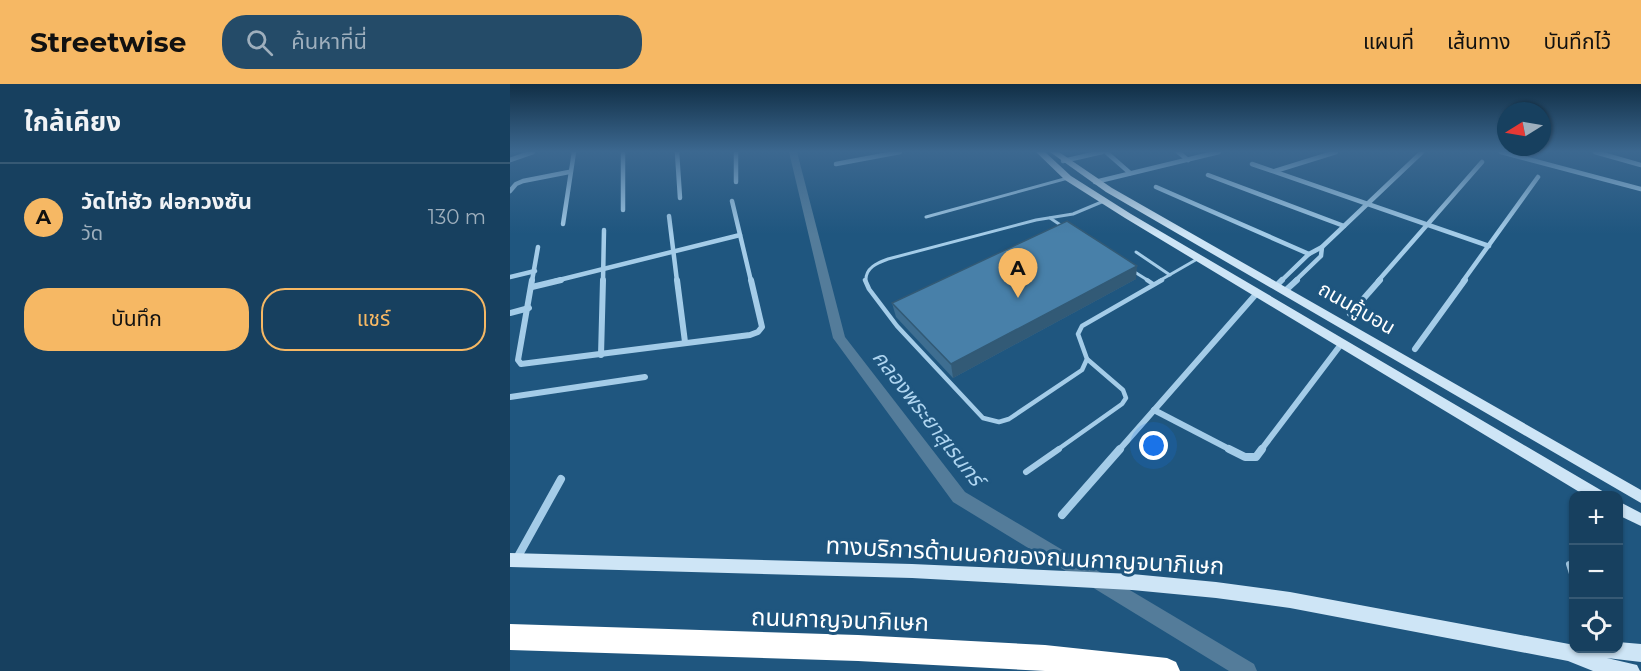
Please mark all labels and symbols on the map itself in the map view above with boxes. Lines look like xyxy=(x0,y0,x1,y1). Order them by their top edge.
north arrow xyxy=(1497,102,1551,156)
pin: A xyxy=(998,248,1038,298)
street label: ถนนคู้บอน xyxy=(1314,276,1400,340)
water label: คลองพระยาสุเรนทร์ xyxy=(867,345,992,495)
your location xyxy=(1139,431,1168,460)
street label: ทางบริการด้านนอกของถนนกาญจนาภิเษก xyxy=(825,531,1225,580)
street label: ถนนกาญจนาภิเษก xyxy=(751,602,930,637)

